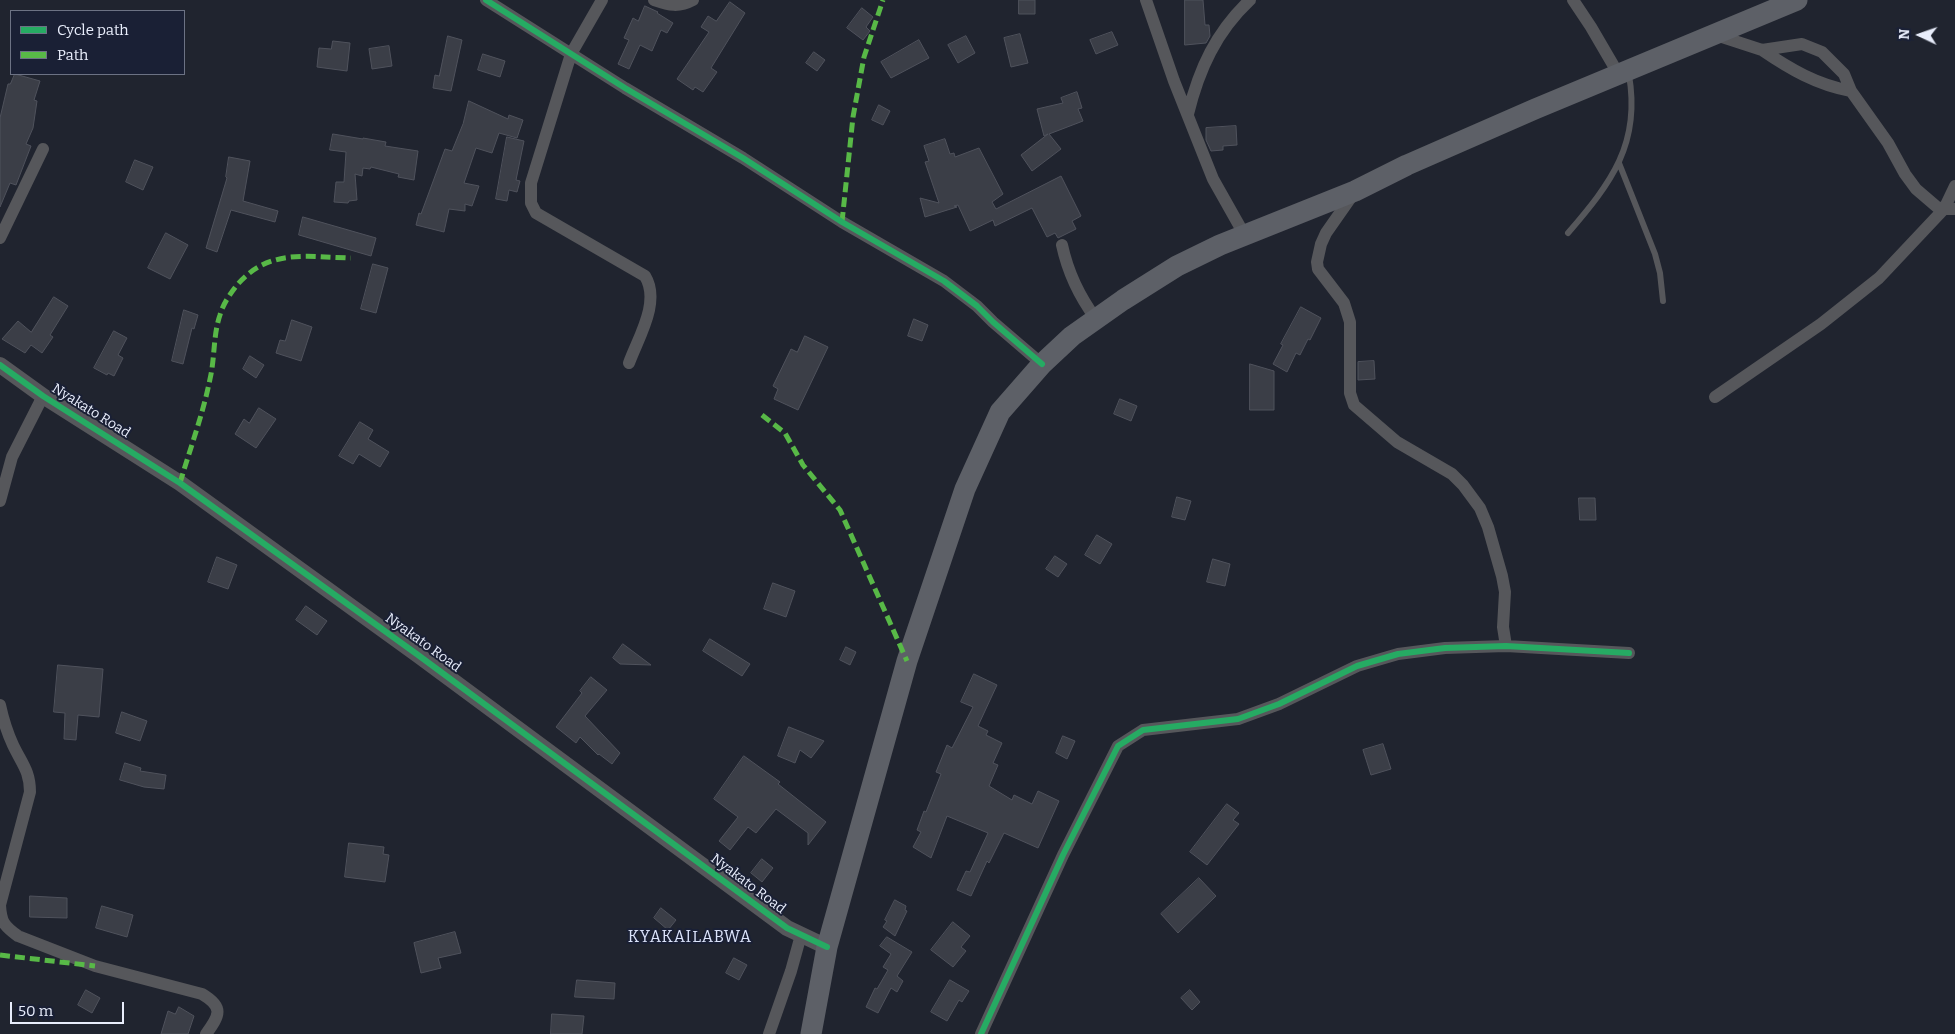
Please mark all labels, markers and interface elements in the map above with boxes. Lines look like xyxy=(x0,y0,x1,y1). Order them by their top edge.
legend xyxy=(10,10,185,75)
north arrow xyxy=(1895,10,1945,60)
text: Cycle path xyxy=(57,21,129,39)
text: N xyxy=(1896,28,1913,40)
text: Path xyxy=(57,46,88,64)
street label: Nyakato Road xyxy=(49,380,133,442)
street label: Nyakato Road xyxy=(382,610,464,676)
street label: Nyakato Road xyxy=(707,850,789,918)
district label: KYAKAILABWA xyxy=(626,928,754,948)
scale bar xyxy=(12,992,126,1024)
text: 50 m xyxy=(18,1002,53,1020)

